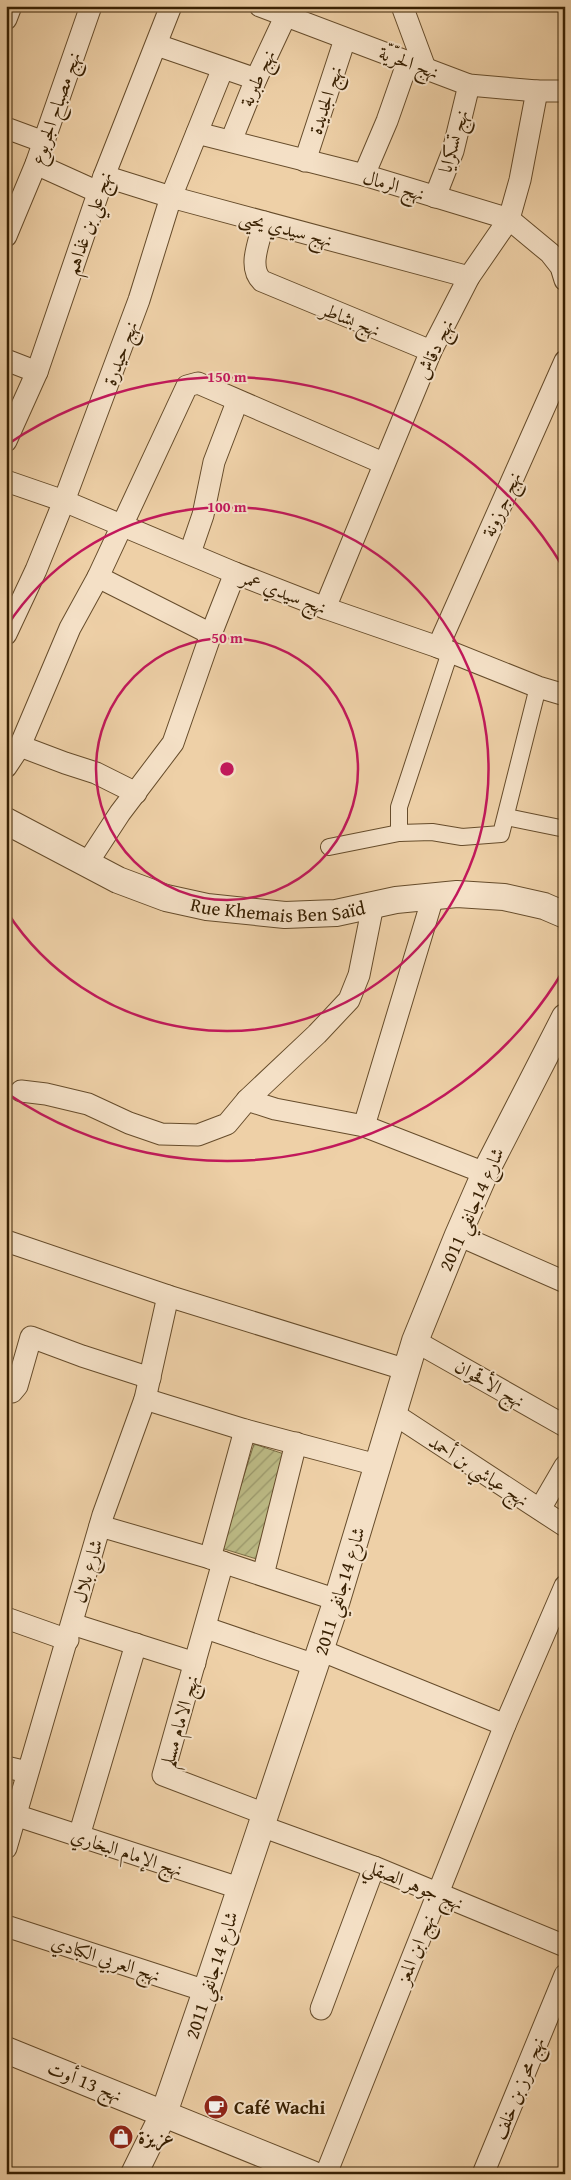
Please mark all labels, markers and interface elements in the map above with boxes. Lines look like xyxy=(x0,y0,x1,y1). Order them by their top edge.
street label: نهج الحرّيّة xyxy=(374,38,443,90)
street label: نهج طبربة xyxy=(232,45,286,113)
street label: نهج مصباح الجربوع xyxy=(23,48,91,170)
street label: نهج الجديدة xyxy=(301,62,353,139)
street label: نهج تسكرايا xyxy=(431,106,479,177)
street label: نهج الرمال xyxy=(358,162,428,211)
street label: نهج علي بن غذاهم xyxy=(57,167,124,280)
street label: نهج سيدي يحيى xyxy=(235,202,336,258)
street label: نهج بشاطر xyxy=(314,294,385,347)
street label: نهج دقاش xyxy=(408,314,464,386)
street label: نهج حيدرة xyxy=(95,317,148,391)
text: 150 m xyxy=(207,366,247,387)
street label: نهج جرزونة xyxy=(474,467,531,543)
text: 100 m xyxy=(207,496,247,517)
street label: نهج سيدي عمر xyxy=(234,562,331,625)
text: 50 m xyxy=(211,627,243,648)
centre of rings xyxy=(218,760,236,778)
street label: Rue Khemais Ben Saïd xyxy=(188,890,368,929)
street label: شارع 14جانفي 2011 xyxy=(431,1143,515,1277)
street label: نهج الأقحوان xyxy=(448,1352,530,1418)
street label: نهج عياشي بن أحمد xyxy=(421,1427,535,1516)
street label: شارع 14جانفي 2011 xyxy=(306,1523,377,1660)
street label: شارع بلال xyxy=(65,1536,111,1607)
street label: نهج الامام مسلم xyxy=(153,1672,211,1772)
street label: نهج الإمام البخاري xyxy=(66,1821,186,1887)
street label: نهج جوهر الصقلي xyxy=(358,1851,468,1921)
street label: شارع 14جانفي 2011 xyxy=(177,1907,250,2044)
street label: نهج ابن المعز xyxy=(388,1910,445,1992)
street label: نهج العربي الكبادي xyxy=(47,1927,164,1993)
street label: نهج محرز بن خلف xyxy=(485,2032,555,2145)
street label: نهج 13 أوت xyxy=(42,2053,127,2112)
place label: Café Wachi xyxy=(234,2093,325,2121)
cafe icon: Café Wachi xyxy=(203,2094,229,2120)
place label: عزيزة xyxy=(138,2123,174,2151)
shop icon: عزيزة xyxy=(108,2124,134,2150)

